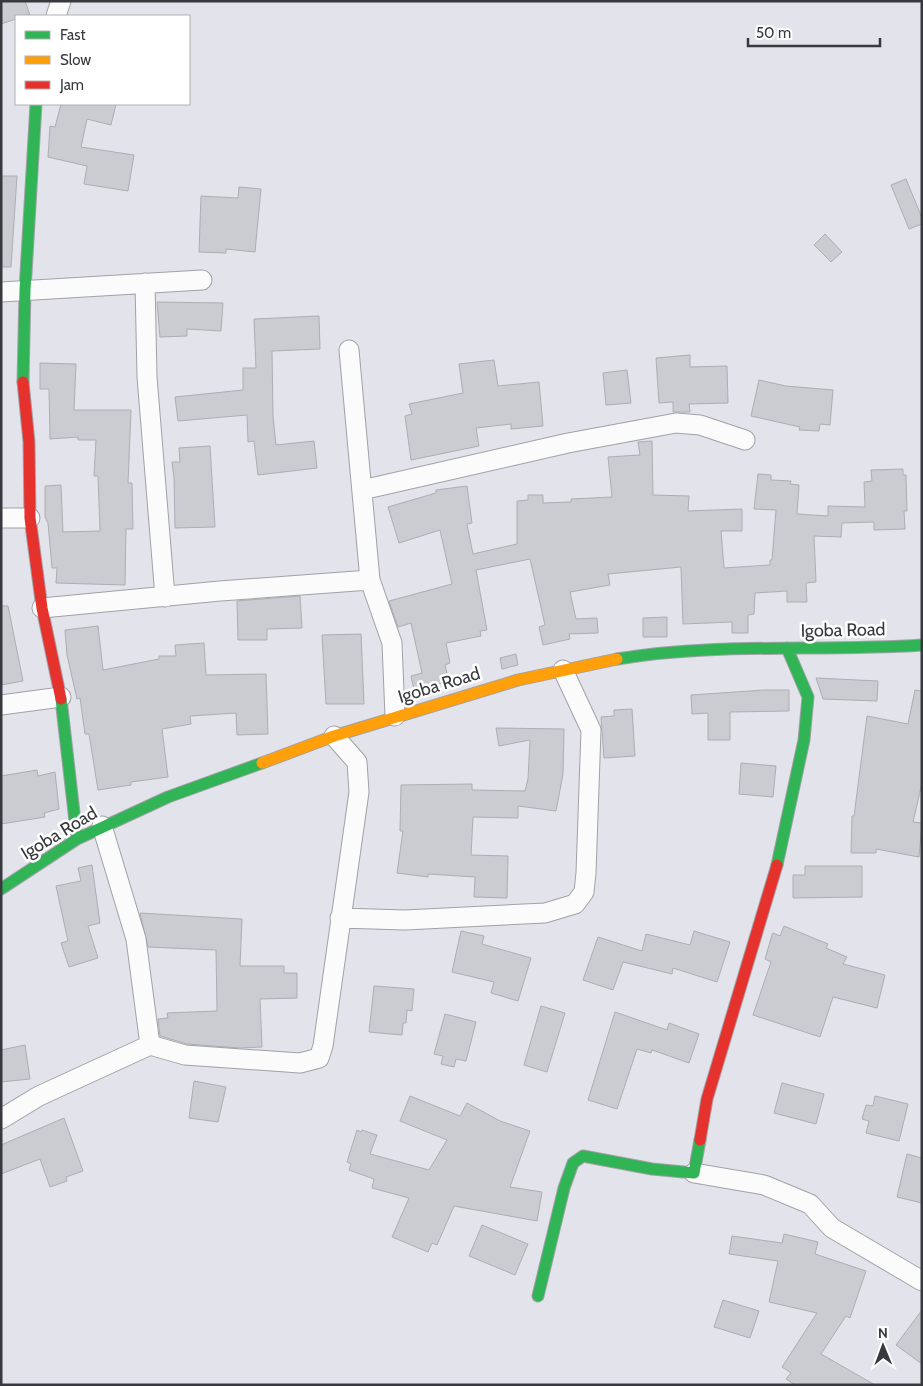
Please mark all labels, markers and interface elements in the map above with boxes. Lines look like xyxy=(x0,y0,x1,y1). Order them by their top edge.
legend xyxy=(15,15,190,105)
scale bar xyxy=(748,15,880,47)
text: 50 m xyxy=(756,24,791,42)
text: Fast xyxy=(60,26,85,44)
text: Slow xyxy=(60,51,91,69)
text: Jam xyxy=(59,76,84,94)
street label: Igoba Road xyxy=(800,618,886,642)
street label: Igoba Road xyxy=(395,662,483,708)
street label: Igoba Road xyxy=(17,802,101,864)
north arrow xyxy=(858,1321,908,1371)
text: N xyxy=(878,1324,888,1342)

